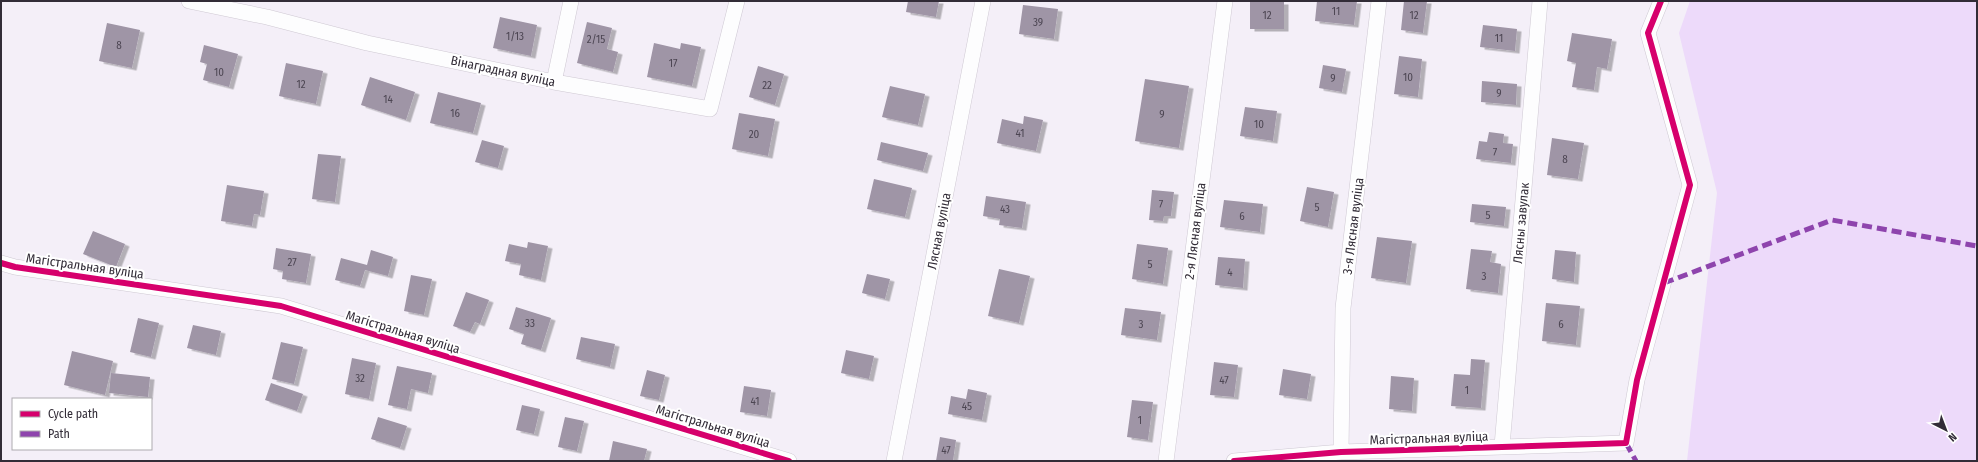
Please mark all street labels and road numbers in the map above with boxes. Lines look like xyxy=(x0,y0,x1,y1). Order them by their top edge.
street label: Вінаградная вуліца xyxy=(449,53,557,89)
street label: 3-я Лясная вуліца xyxy=(1340,177,1366,275)
street label: 2-я Лясная вуліца xyxy=(1182,182,1208,280)
street label: Лясны завулак xyxy=(1510,182,1532,264)
street label: Лясная вуліца xyxy=(924,191,954,271)
street label: Магістральная вуліца xyxy=(25,250,145,282)
street label: Магістральная вуліца xyxy=(344,307,462,357)
street label: Магістральная вуліца xyxy=(654,401,772,451)
street label: Магістральная вуліца xyxy=(1369,428,1489,448)

